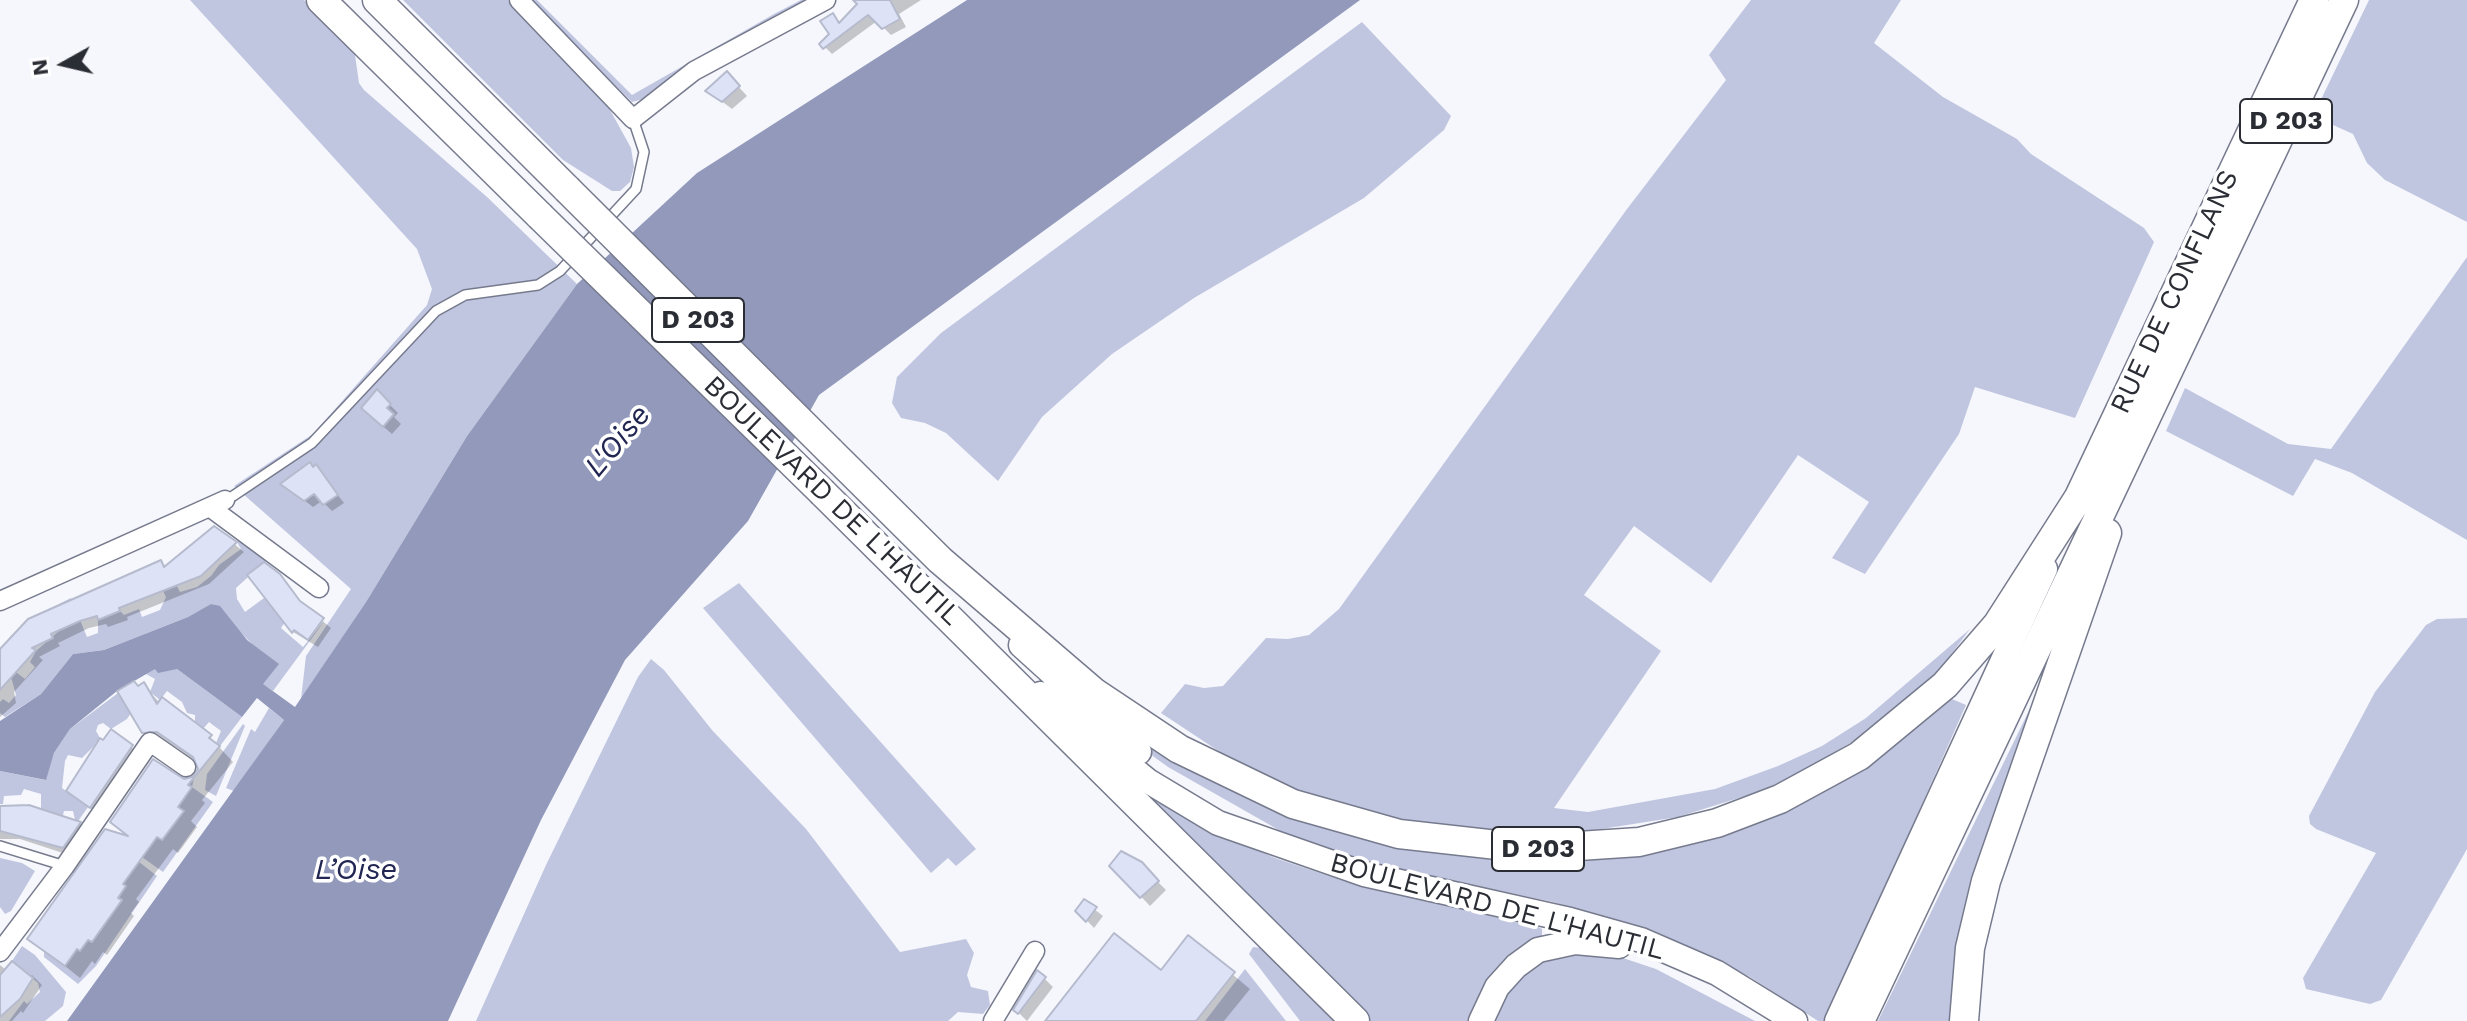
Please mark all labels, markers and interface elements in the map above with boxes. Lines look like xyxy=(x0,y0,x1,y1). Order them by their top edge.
north arrow xyxy=(24,24,104,104)
text: N xyxy=(26,58,53,77)
road number: D 203 xyxy=(2240,99,2332,143)
street label: RUE DE CONFLANS xyxy=(2104,165,2246,419)
road number: D 203 xyxy=(652,298,744,342)
street label: BOULEVARD DE L'HAUTIL xyxy=(696,369,968,633)
water label: L'Oise xyxy=(578,398,658,484)
road number: D 203 xyxy=(1492,827,1584,871)
street label: BOULEVARD DE L'HAUTIL xyxy=(1326,846,1668,968)
water label: L’Oise xyxy=(315,852,397,888)

